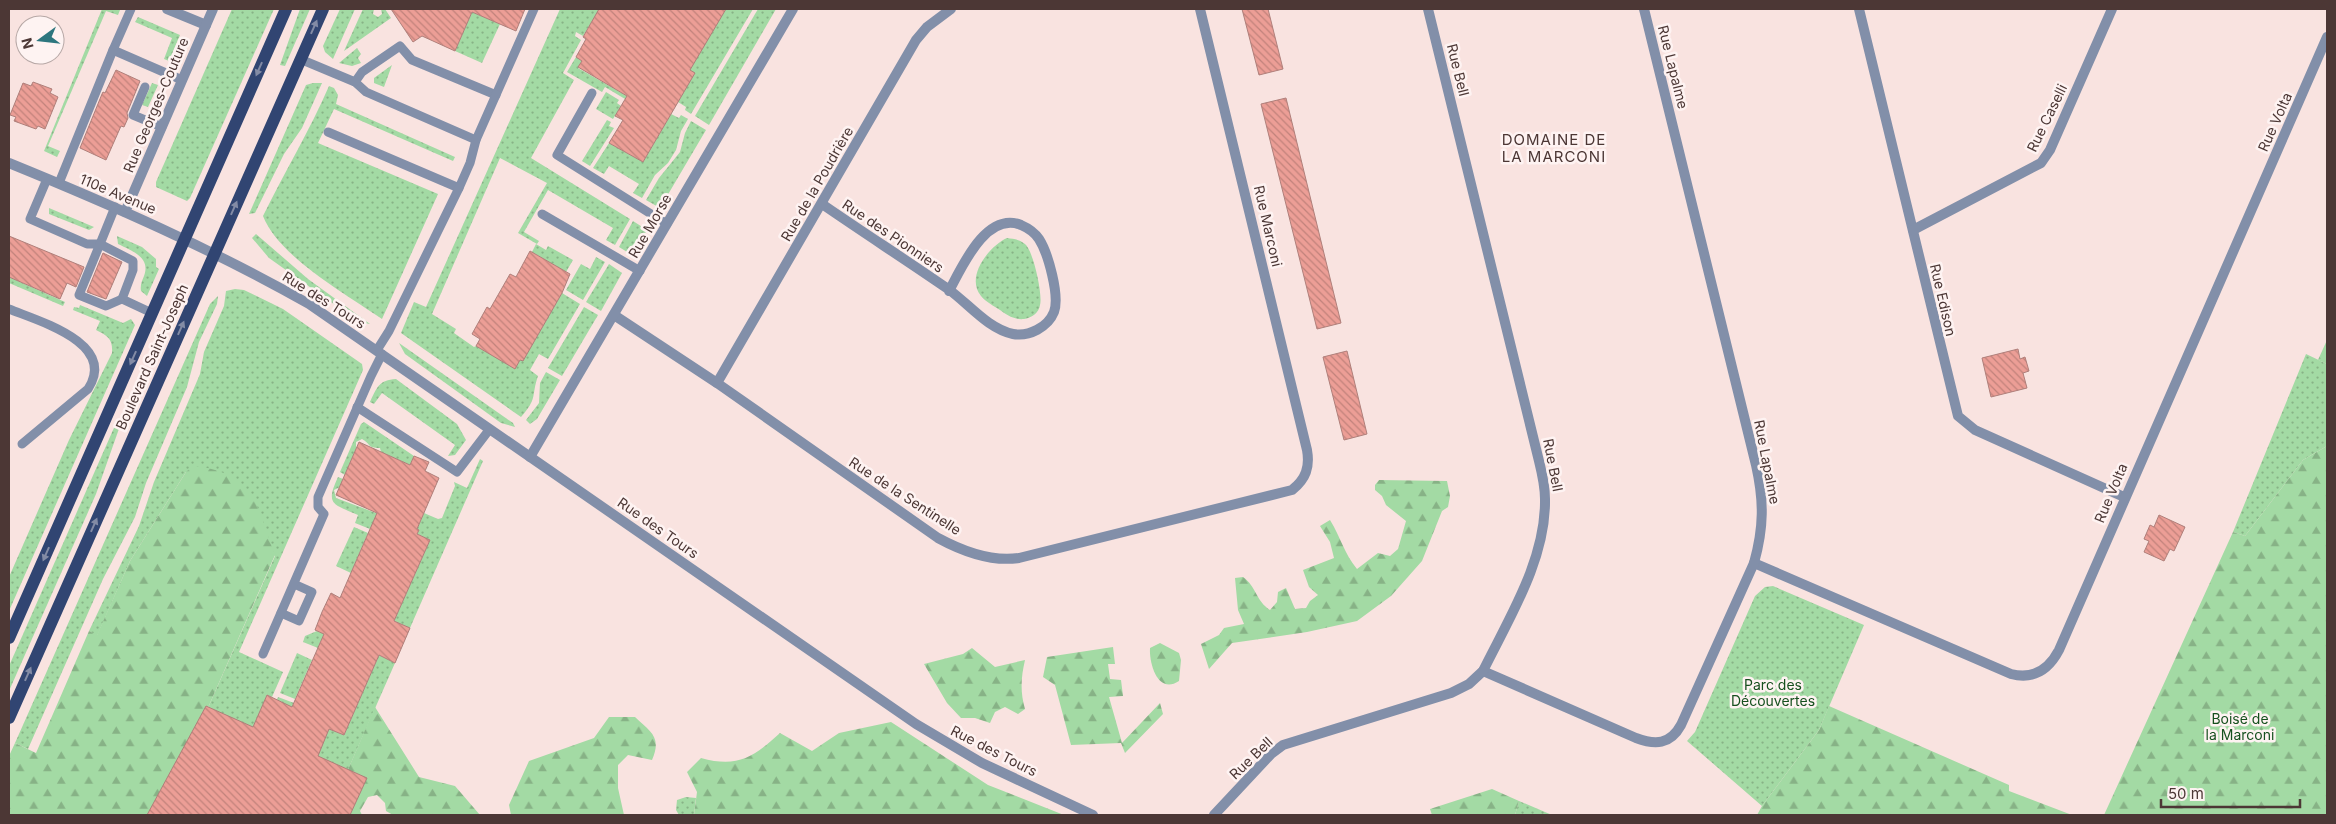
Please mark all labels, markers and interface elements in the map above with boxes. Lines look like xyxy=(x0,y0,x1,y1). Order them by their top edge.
north arrow xyxy=(15,15,65,65)
one-way arrow xyxy=(311,20,319,34)
street label: Rue Lapalme xyxy=(1655,23,1692,110)
street label: Rue Georges-Couture xyxy=(119,35,192,175)
text: N xyxy=(17,36,37,51)
street label: Rue Bell xyxy=(1444,42,1473,98)
one-way arrow xyxy=(255,62,263,77)
street label: Rue Caselli xyxy=(2023,81,2070,154)
street label: Rue Volta xyxy=(2254,90,2295,154)
street label: Rue de la Poudrière xyxy=(777,123,856,244)
district label: DOMAINE DE LA MARCONI xyxy=(1502,130,1606,166)
street label: 110e Avenue xyxy=(77,170,159,217)
street label: Rue Marconi xyxy=(1251,184,1286,268)
street label: Rue Morse xyxy=(624,191,675,261)
street label: Rue des Pionniers xyxy=(839,195,947,276)
one-way arrow xyxy=(231,201,239,215)
street label: Rue Edison xyxy=(1927,262,1960,338)
street label: Rue des Tours xyxy=(280,267,369,332)
street label: Boulevard Saint-Joseph xyxy=(112,281,191,432)
one-way arrow xyxy=(177,321,185,335)
one-way arrow xyxy=(128,351,136,365)
street label: Rue Lapalme xyxy=(1751,418,1784,506)
street label: Rue Bell xyxy=(1540,437,1567,493)
street label: Rue de la Sentinelle xyxy=(846,453,964,538)
street label: Rue Volta xyxy=(2090,461,2131,525)
street label: Rue des Tours xyxy=(615,493,702,562)
one-way arrow xyxy=(90,518,98,532)
one-way arrow xyxy=(41,547,49,561)
one-way arrow xyxy=(25,667,33,681)
park label: Parc des Découvertes xyxy=(1731,676,1815,709)
park label: Boisé de la Marconi xyxy=(2206,710,2274,743)
street label: Rue des Tours xyxy=(948,721,1040,780)
street label: Rue Bell xyxy=(1226,733,1276,782)
scale bar xyxy=(2161,776,2300,808)
text: 50 m xyxy=(2168,784,2204,803)

